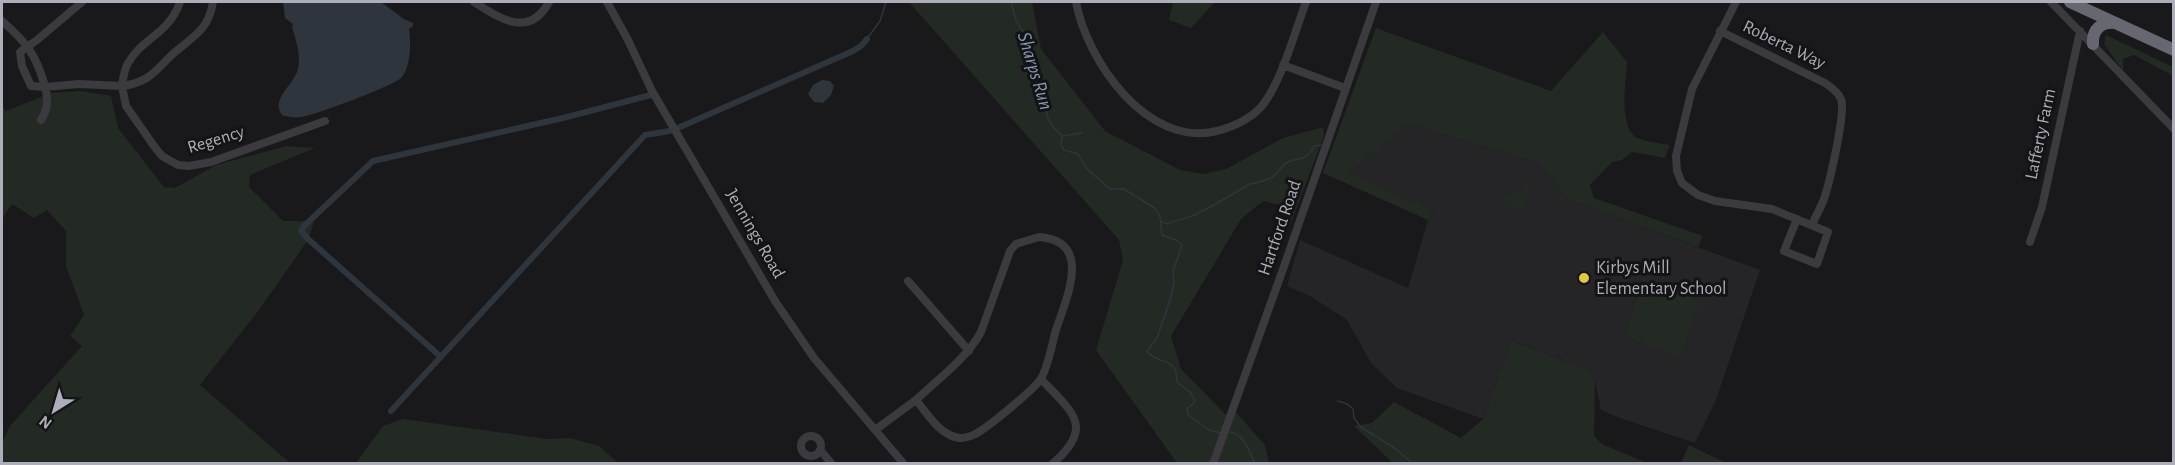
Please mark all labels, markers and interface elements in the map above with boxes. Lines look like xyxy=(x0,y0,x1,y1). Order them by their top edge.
street label: Roberta Way xyxy=(1740,17,1828,73)
water label: Sharps Run xyxy=(1014,30,1056,112)
street label: Lafferty Farm xyxy=(2023,87,2059,181)
street label: Regency xyxy=(185,123,247,157)
street label: Hartford Road xyxy=(1255,178,1305,278)
street label: Jennings Road xyxy=(722,186,788,282)
place label: Kirbys Mill Elementary School xyxy=(1596,259,1727,298)
marker: Kirbys Mill Elementary School xyxy=(1577,271,1591,285)
north arrow xyxy=(24,381,84,441)
text: N xyxy=(36,412,55,432)

